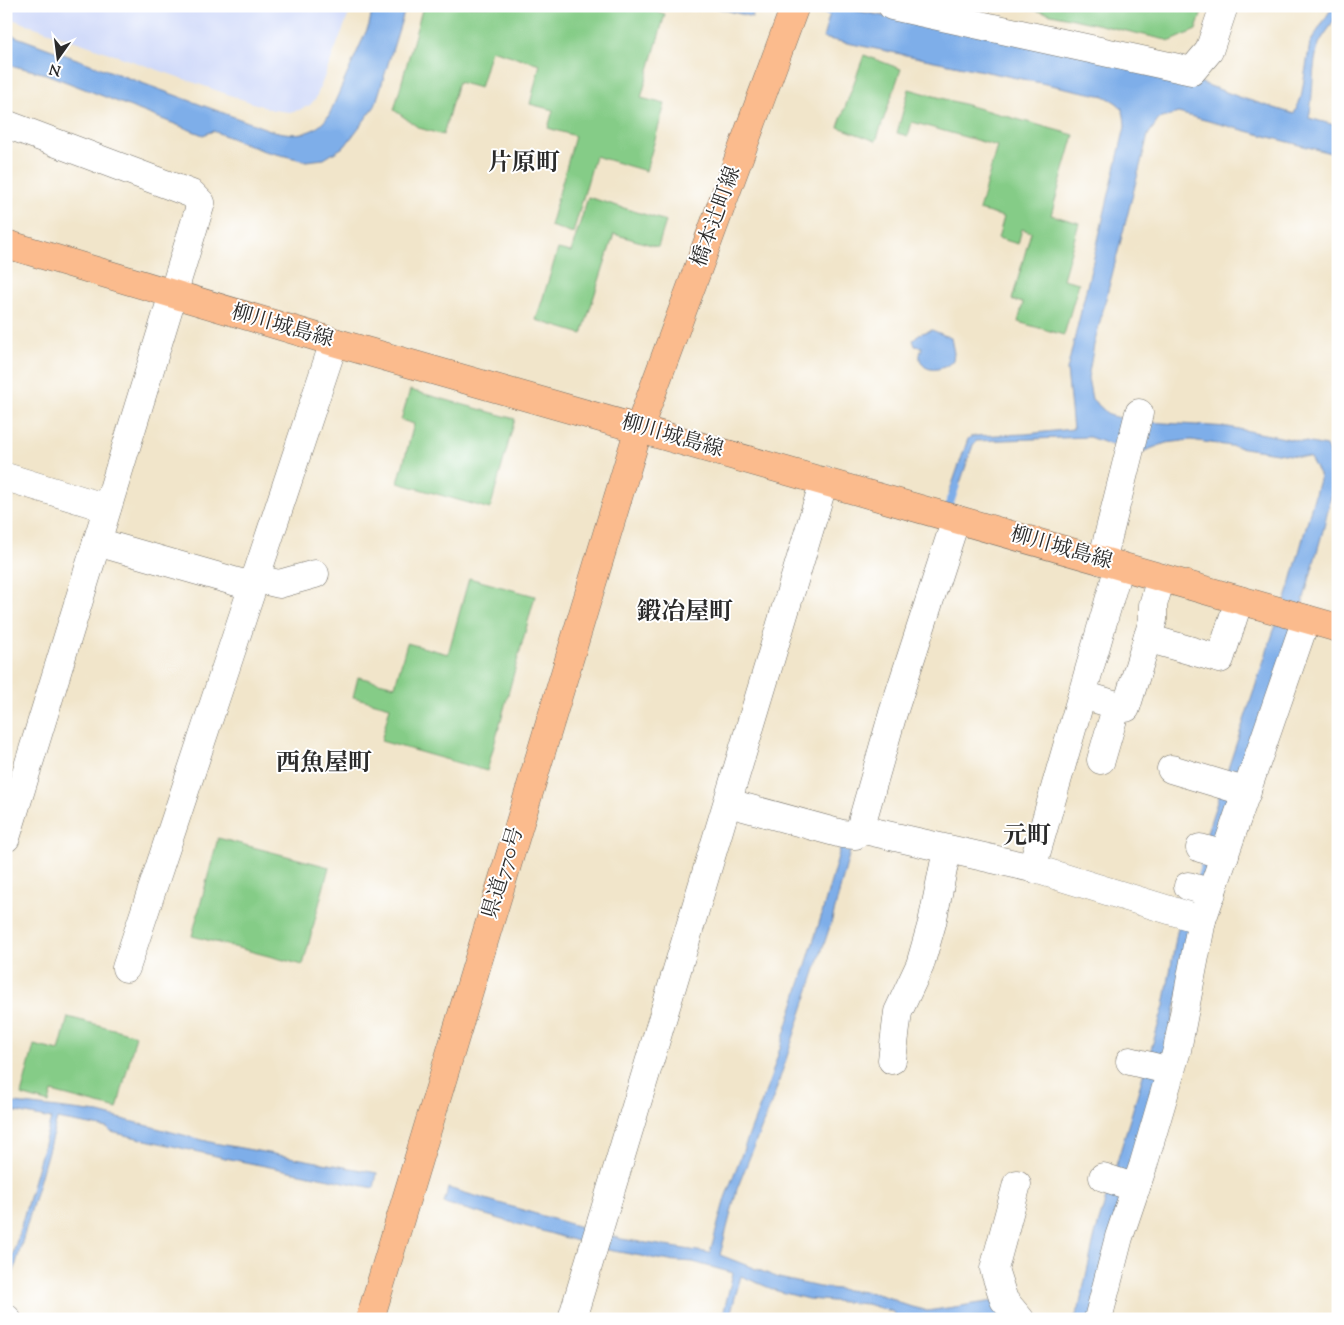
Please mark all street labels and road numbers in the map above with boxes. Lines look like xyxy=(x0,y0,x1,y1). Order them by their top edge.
street label: 橋本辻町線 xyxy=(685,163,749,271)
street label: 柳川城島線 xyxy=(227,298,337,356)
street label: 柳川城島線 xyxy=(617,408,727,466)
street label: 柳川城島線 xyxy=(1006,520,1116,578)
street label: 県道770号 xyxy=(476,823,532,923)

